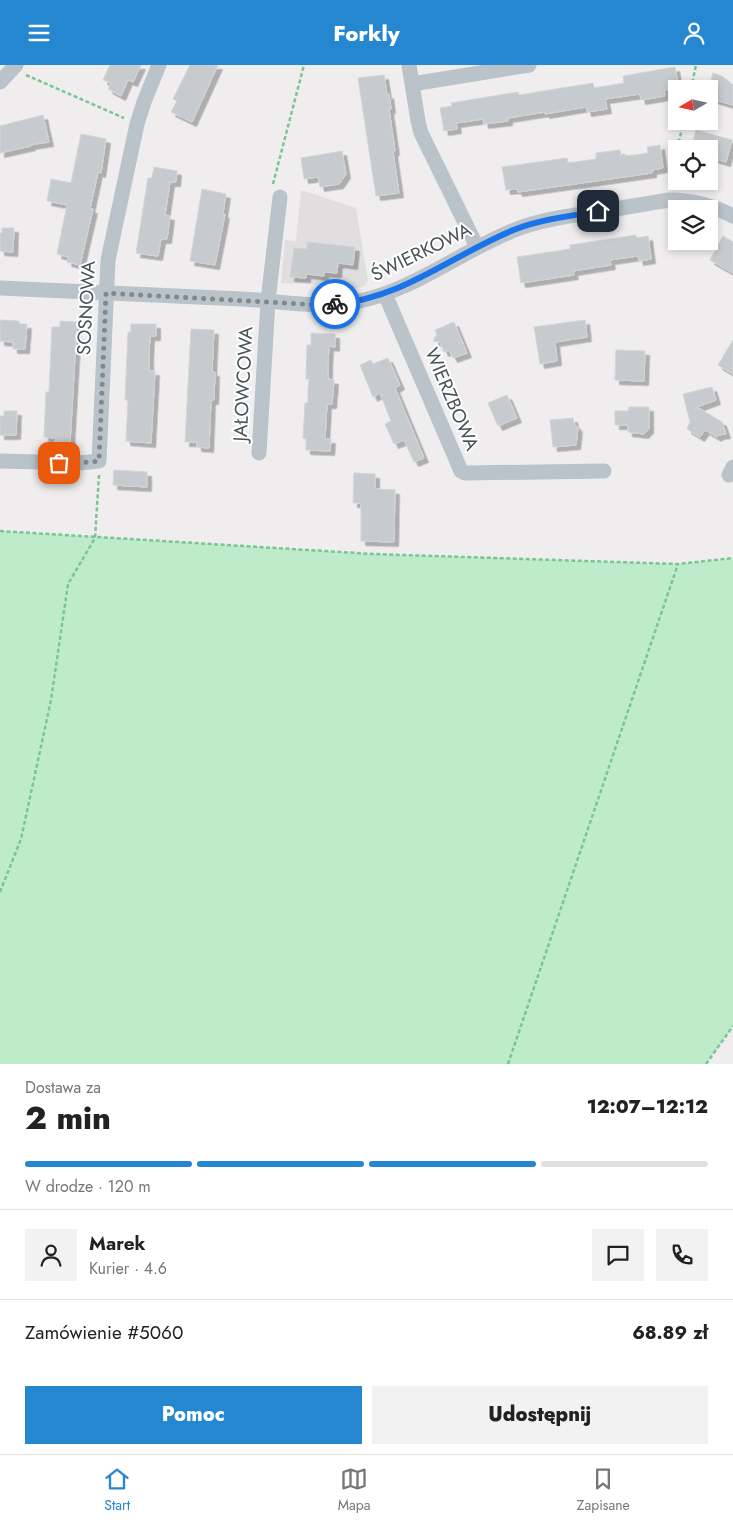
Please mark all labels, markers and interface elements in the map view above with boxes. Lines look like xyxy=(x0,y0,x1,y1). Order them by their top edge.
text: Forkly xyxy=(333,17,400,49)
icon: menu xyxy=(25,19,53,47)
icon: person xyxy=(680,19,708,47)
north arrow xyxy=(668,80,718,130)
map controls xyxy=(668,80,718,250)
button: locate xyxy=(668,140,718,190)
pin xyxy=(577,190,619,232)
icon: home xyxy=(584,197,612,225)
button: layers xyxy=(668,200,718,250)
street label: ŚWIERKOWA xyxy=(366,216,476,288)
street label: SOSNOWA xyxy=(70,260,102,356)
courier xyxy=(310,279,360,329)
icon: bike xyxy=(321,290,349,318)
street label: JAŁOWCOWA xyxy=(226,325,260,445)
street label: WIERZBOWA xyxy=(418,343,486,455)
pin xyxy=(38,442,80,484)
icon: bag xyxy=(45,449,73,477)
text: Dostawa za xyxy=(25,1076,101,1099)
text: 12:07–12:12 xyxy=(587,1093,708,1120)
text: 2 min xyxy=(25,1095,111,1141)
text: W drodze · 120 m xyxy=(25,1175,151,1198)
button: person xyxy=(25,1229,77,1281)
button: chat xyxy=(592,1229,644,1281)
button: phone xyxy=(656,1229,708,1281)
text: Marek xyxy=(89,1230,146,1257)
text: Kurier · 4.6 xyxy=(89,1257,167,1280)
text: Zamówienie #5060 xyxy=(25,1319,183,1346)
text: 68.89 zł xyxy=(632,1319,708,1346)
button: Pomoc xyxy=(25,1386,362,1444)
button: Udostępnij xyxy=(372,1386,708,1444)
tab: Start xyxy=(103,1465,131,1515)
tab: Mapa xyxy=(338,1465,370,1515)
tab: Zapisane xyxy=(577,1465,630,1515)

